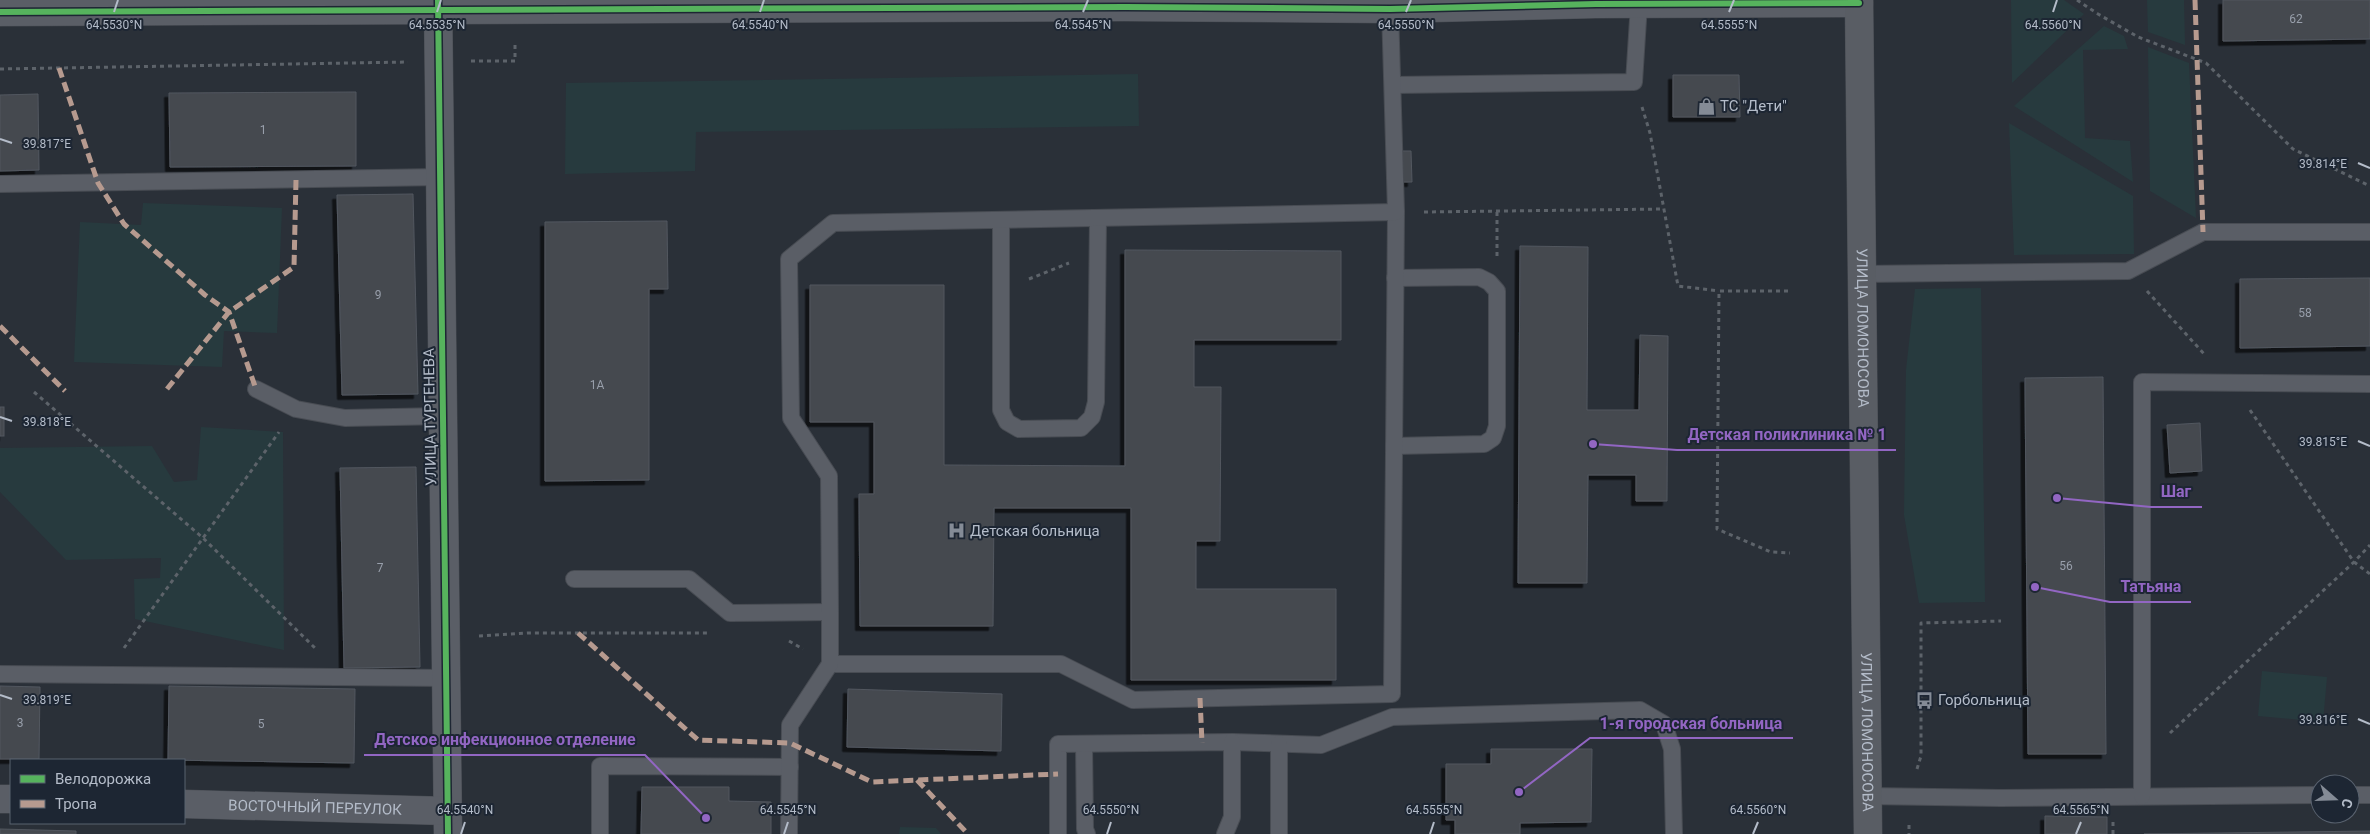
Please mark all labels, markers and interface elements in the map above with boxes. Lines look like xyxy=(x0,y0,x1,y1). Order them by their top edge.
house number: 62 xyxy=(2289,12,2303,26)
text: 64.5530°N xyxy=(86,18,142,32)
text: 64.5535°N xyxy=(409,18,465,32)
text: 64.5540°N xyxy=(732,18,788,32)
text: 64.5545°N xyxy=(1055,18,1111,32)
text: 64.5550°N xyxy=(1378,18,1434,32)
text: 64.5555°N xyxy=(1701,18,1757,32)
text: 64.5560°N xyxy=(2025,18,2081,32)
shop icon: ТС "Дети" xyxy=(1696,96,1716,116)
place label: ТС "Дети" xyxy=(1720,97,1787,115)
house number: 1 xyxy=(260,123,266,137)
text: 39.817°E xyxy=(23,137,71,151)
text: 39.814°E xyxy=(2299,157,2347,171)
street label: УЛИЦА ЛОМОНОСОВА xyxy=(1853,248,1872,408)
house number: 9 xyxy=(375,288,381,302)
house number: 58 xyxy=(2298,306,2312,320)
street label: УЛИЦА ТУРГЕНЕВА xyxy=(420,348,440,486)
house number: 1А xyxy=(590,378,604,392)
text: 39.818°E xyxy=(23,415,71,429)
callout: Детская поликлиника № 1 xyxy=(1677,419,1896,450)
text: Детская поликлиника № 1 xyxy=(1687,425,1887,444)
text: 39.815°E xyxy=(2299,435,2347,449)
callout: Шаг xyxy=(2151,476,2202,507)
text: Шаг xyxy=(2161,482,2192,501)
hospital icon: Детская больница xyxy=(946,521,966,541)
place label: Детская больница xyxy=(970,522,1100,540)
house number: 56 xyxy=(2059,559,2073,573)
house number: 7 xyxy=(377,561,384,575)
callout: Татьяна xyxy=(2110,571,2191,602)
text: Татьяна xyxy=(2121,577,2182,596)
street label: УЛИЦА ЛОМОНОСОВА xyxy=(1857,652,1877,812)
bus stop icon: Горбольница xyxy=(1914,690,1934,710)
place label: Горбольница xyxy=(1938,691,2030,709)
text: 39.819°E xyxy=(23,693,71,707)
callout: 1-я городская больница xyxy=(1590,707,1793,738)
text: 39.816°E xyxy=(2299,713,2347,727)
text: 1-я городская больница xyxy=(1600,714,1783,733)
house number: 3 xyxy=(17,716,23,730)
house number: 5 xyxy=(258,717,265,731)
callout: Детское инфекционное отделение xyxy=(364,724,645,755)
text: Детское инфекционное отделение xyxy=(374,730,636,749)
legend xyxy=(10,759,185,824)
text: Велодорожка xyxy=(55,770,151,788)
north arrow xyxy=(2310,774,2360,824)
text: Тропа xyxy=(55,795,97,813)
street label: ВОСТОЧНЫЙ ПЕРЕУЛОК xyxy=(228,796,402,819)
text: С xyxy=(2338,796,2356,810)
text: 64.5540°N xyxy=(437,803,493,817)
text: 64.5545°N xyxy=(760,803,816,817)
text: 64.5550°N xyxy=(1083,803,1139,817)
text: 64.5555°N xyxy=(1406,803,1462,817)
text: 64.5560°N xyxy=(1730,803,1786,817)
text: 64.5565°N xyxy=(2053,803,2109,817)

